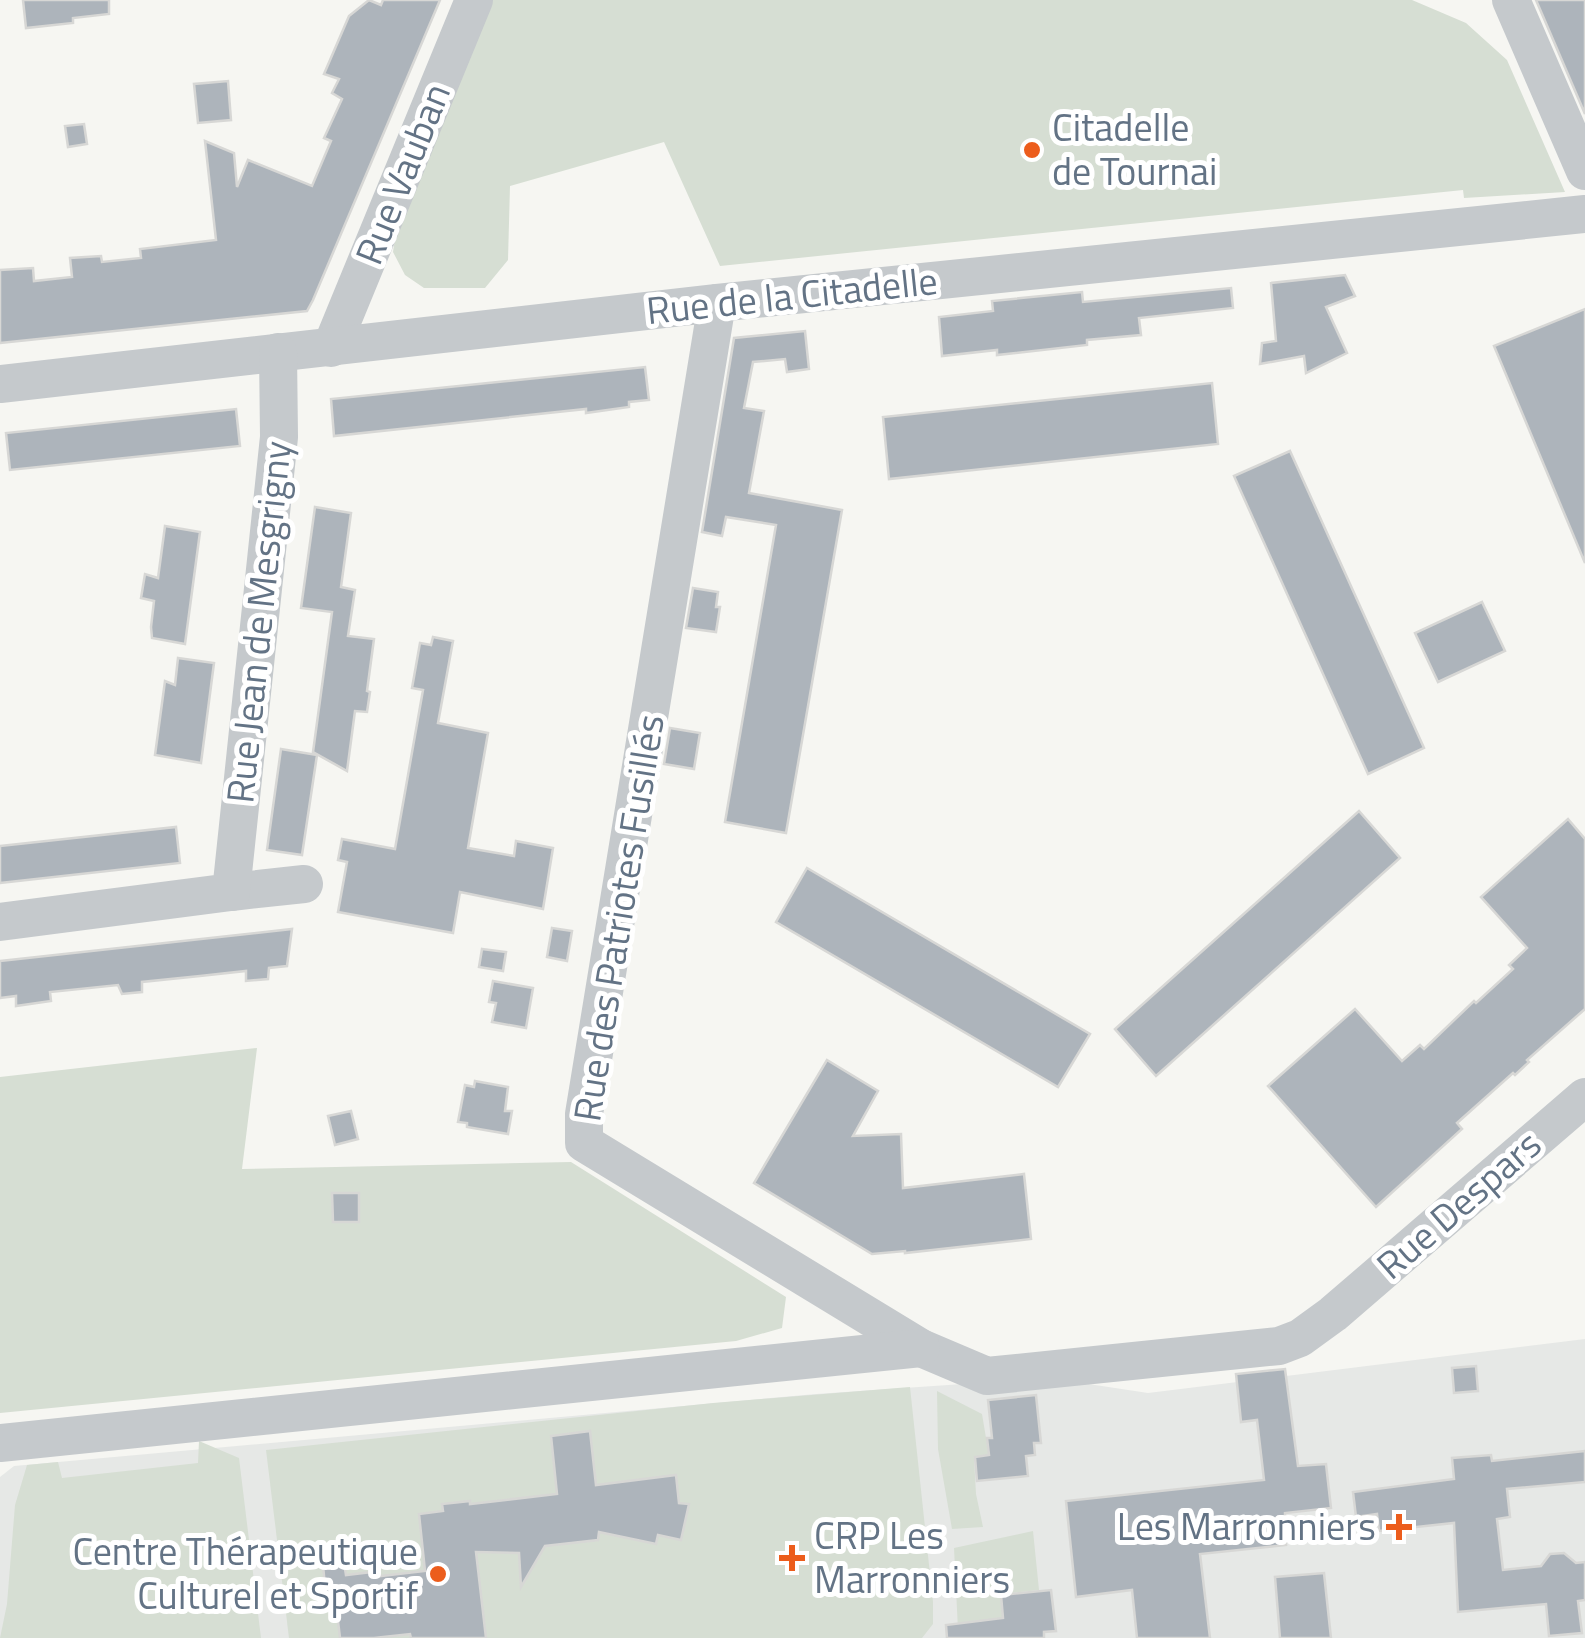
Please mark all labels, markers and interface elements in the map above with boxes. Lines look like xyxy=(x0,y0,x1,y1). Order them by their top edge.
street label: Rue Vauban xyxy=(339,74,465,273)
place label: Citadelle de Tournai xyxy=(1052,98,1217,200)
marker: Citadelle de Tournai xyxy=(1021,139,1043,161)
street label: Rue de la Citadelle xyxy=(644,251,940,339)
street label: Rue Jean de Mesgrigny xyxy=(210,438,306,806)
street label: Rue des Patriotes Fusillés xyxy=(557,710,679,1125)
street label: Rue Despars xyxy=(1363,1116,1554,1292)
place label: Les Marronniers xyxy=(1117,1497,1376,1555)
place label: CRP Les Marronniers xyxy=(814,1506,1010,1608)
marker: Les Marronniers xyxy=(1386,1514,1412,1540)
place label: Centre Thérapeutique Culturel et Sportif xyxy=(72,1522,418,1624)
marker: CRP Les Marronniers xyxy=(779,1545,805,1571)
marker: Centre Thérapeutique Culturel et Sportif xyxy=(427,1563,449,1585)

